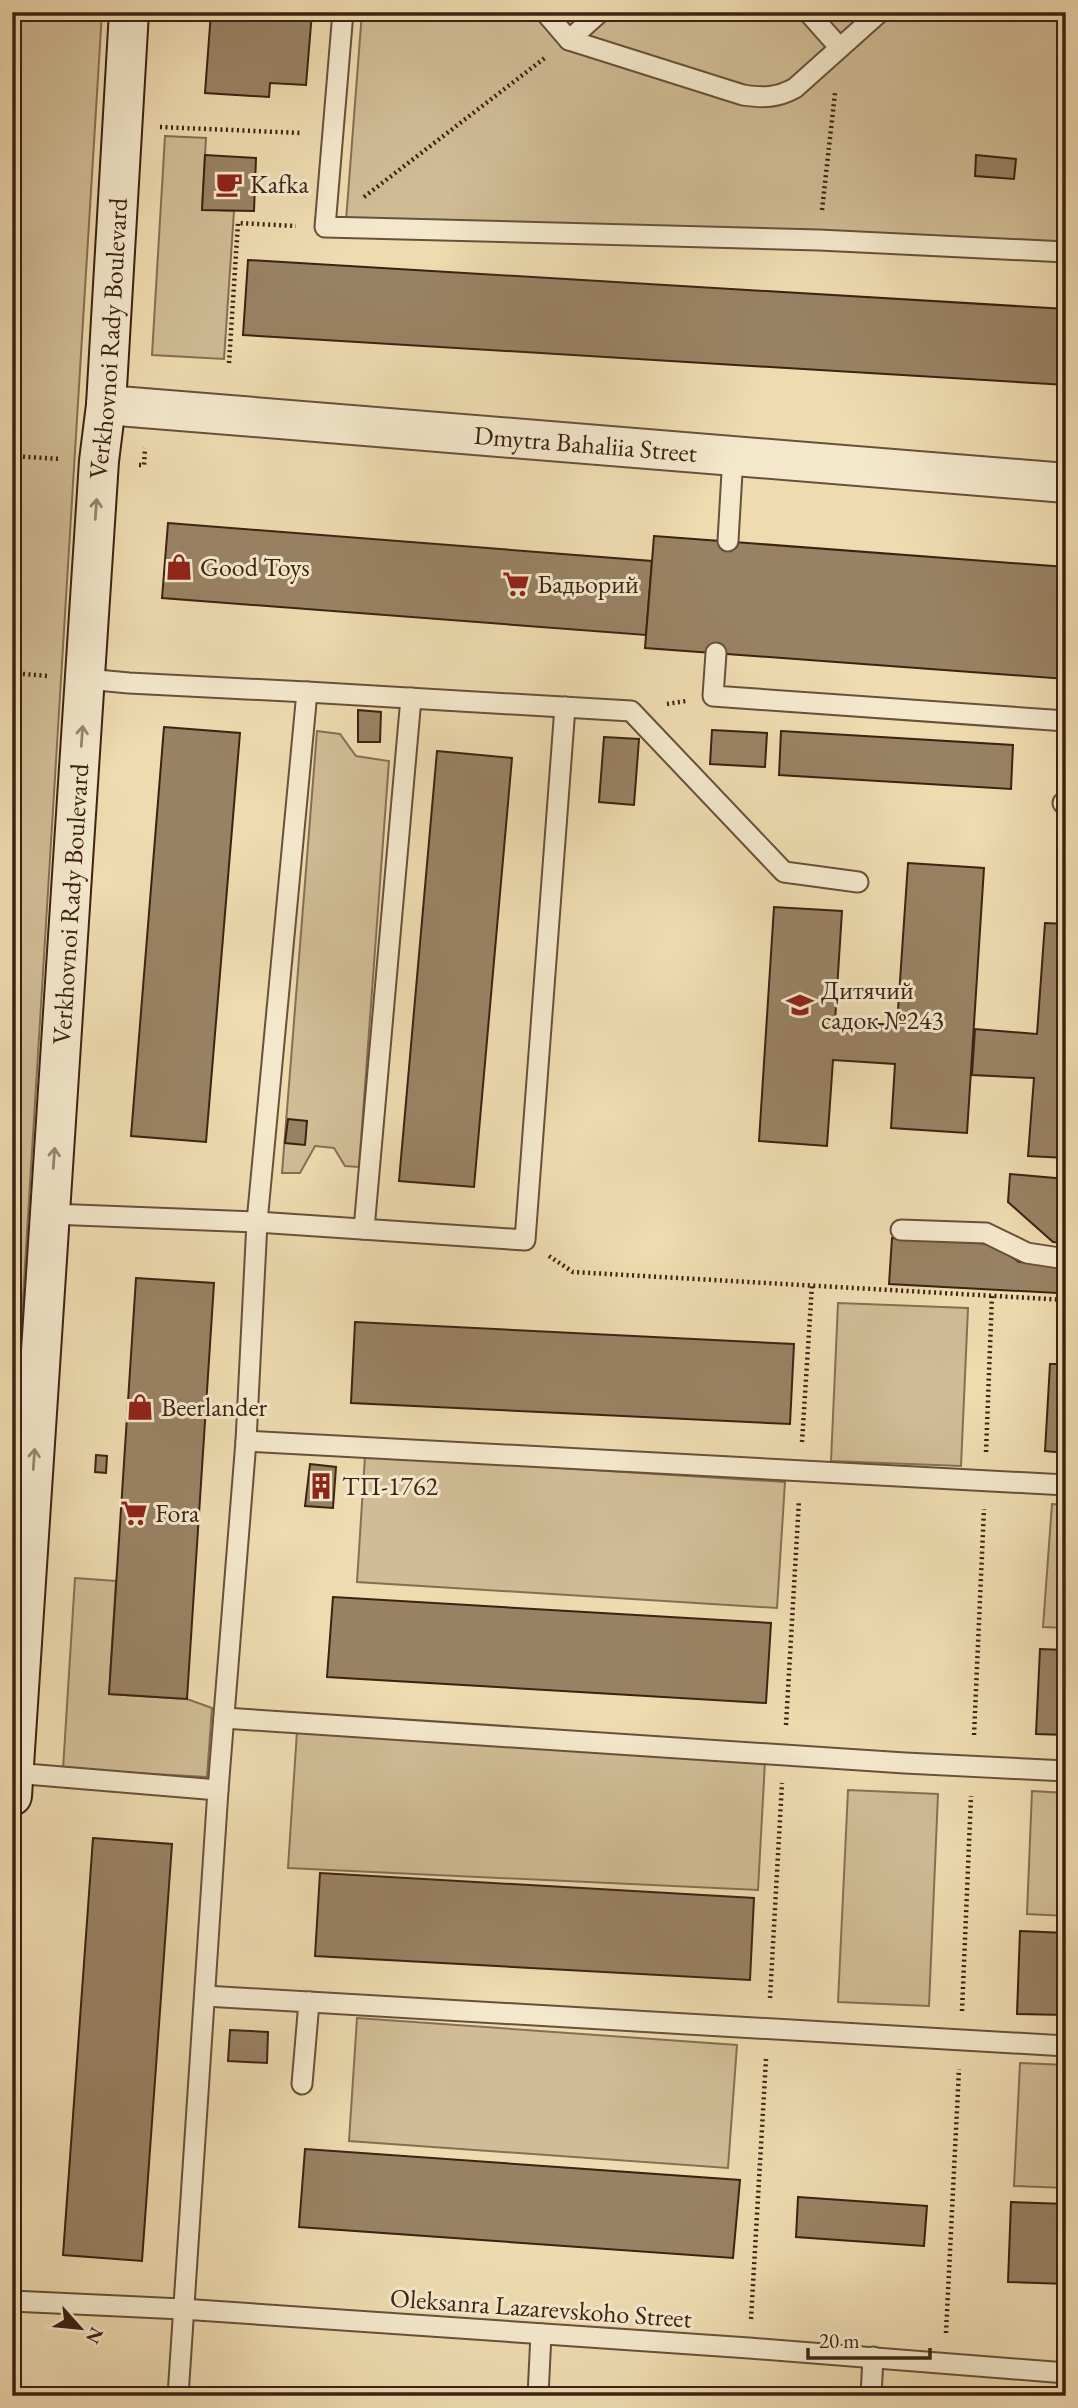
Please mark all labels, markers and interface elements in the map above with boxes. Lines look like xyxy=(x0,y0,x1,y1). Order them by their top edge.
place label: Kafka xyxy=(250,167,310,201)
cafe icon: Kafka xyxy=(214,169,244,199)
street label: Verkhovnoi Rady Boulevard xyxy=(81,196,135,480)
street label: Dmytra Bahaliia Street xyxy=(473,418,698,470)
one-way arrow xyxy=(90,498,103,521)
place label: Good Toys xyxy=(200,550,310,584)
shop icon: Good Toys xyxy=(164,552,194,582)
place label: Бадьорий xyxy=(537,567,639,601)
supermarket icon: Бадьорий xyxy=(501,569,531,599)
one-way arrow xyxy=(76,725,89,748)
street label: Verkhovnoi Rady Boulevard xyxy=(44,762,96,1045)
place label: Дитячий садок №243 xyxy=(821,973,944,1037)
school or university icon: Дитячий садок №243 xyxy=(785,990,815,1020)
one-way arrow xyxy=(48,1148,61,1170)
place label: Beerlander xyxy=(161,1390,268,1424)
shop icon: Beerlander xyxy=(125,1392,155,1422)
one-way arrow xyxy=(28,1448,41,1471)
place label: ТП-1762 xyxy=(342,1469,439,1503)
building icon: ТП-1762 xyxy=(306,1471,336,1501)
place label: Fora xyxy=(155,1496,200,1530)
supermarket icon: Fora xyxy=(119,1498,149,1528)
street label: Oleksanra Lazarevskoho Street xyxy=(389,2280,693,2336)
north arrow xyxy=(46,2292,116,2362)
scale bar xyxy=(808,2317,931,2361)
text: N xyxy=(80,2323,109,2349)
text: 20 m xyxy=(819,2327,860,2354)

